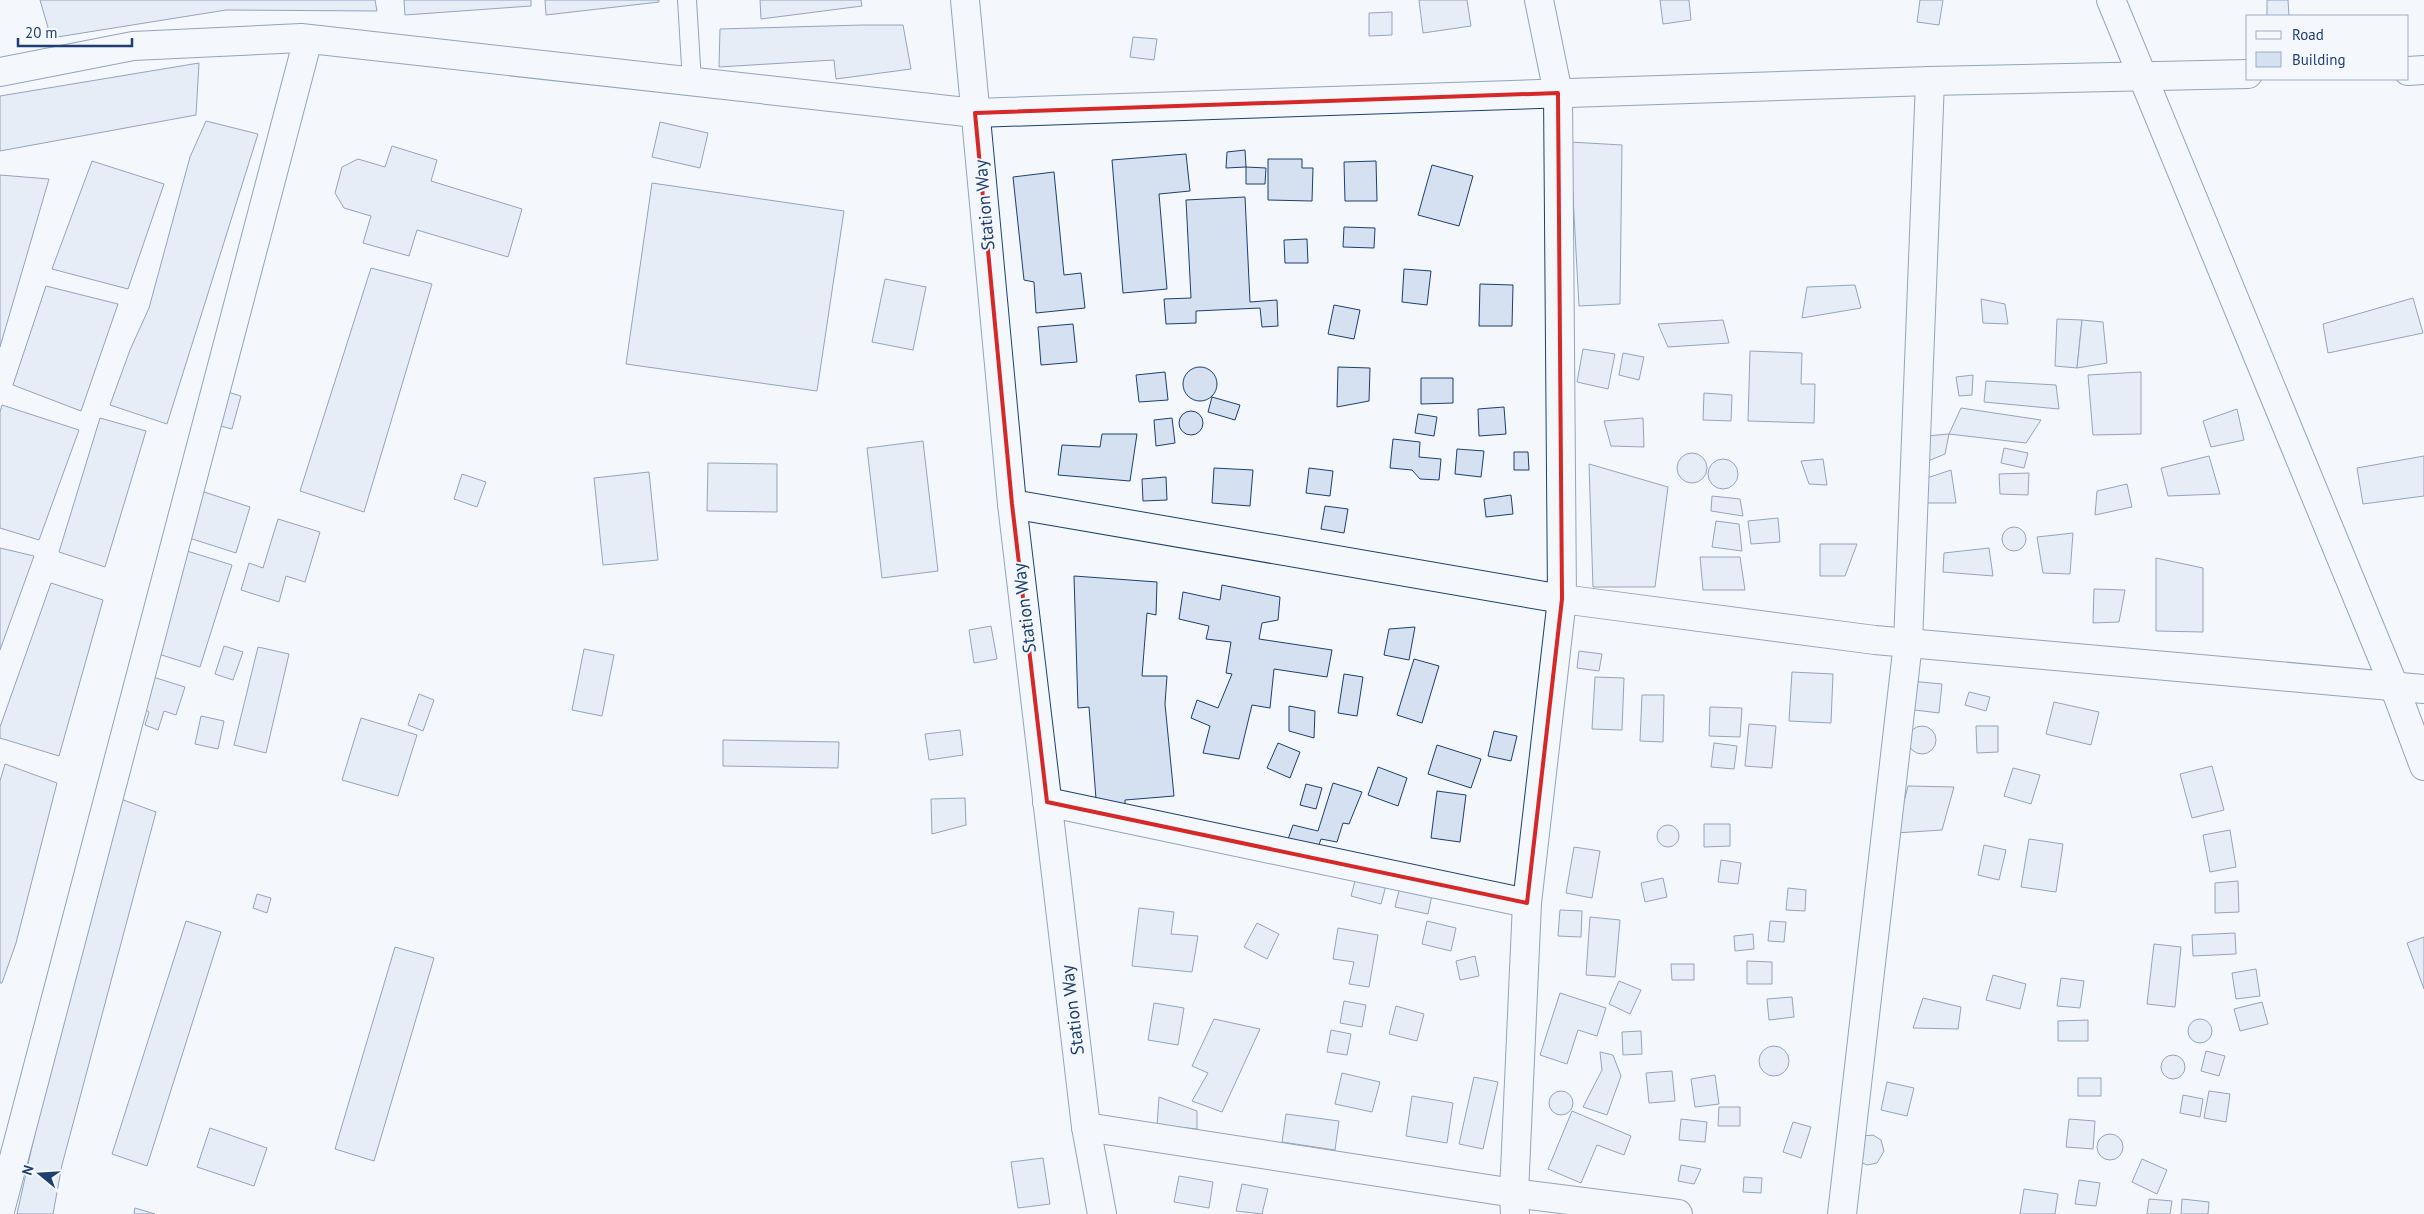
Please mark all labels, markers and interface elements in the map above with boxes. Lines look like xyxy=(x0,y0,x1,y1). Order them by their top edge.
scale bar xyxy=(18,15,131,47)
legend xyxy=(2246,15,2409,80)
text: 20 m xyxy=(25,23,58,42)
text: Road xyxy=(2292,25,2324,44)
text: Building xyxy=(2292,50,2346,69)
street label: Station Way xyxy=(969,158,999,251)
street label: Station Way xyxy=(1007,561,1041,655)
street label: Station Way xyxy=(1055,963,1089,1057)
north arrow xyxy=(15,1149,65,1199)
text: N xyxy=(18,1163,38,1177)

